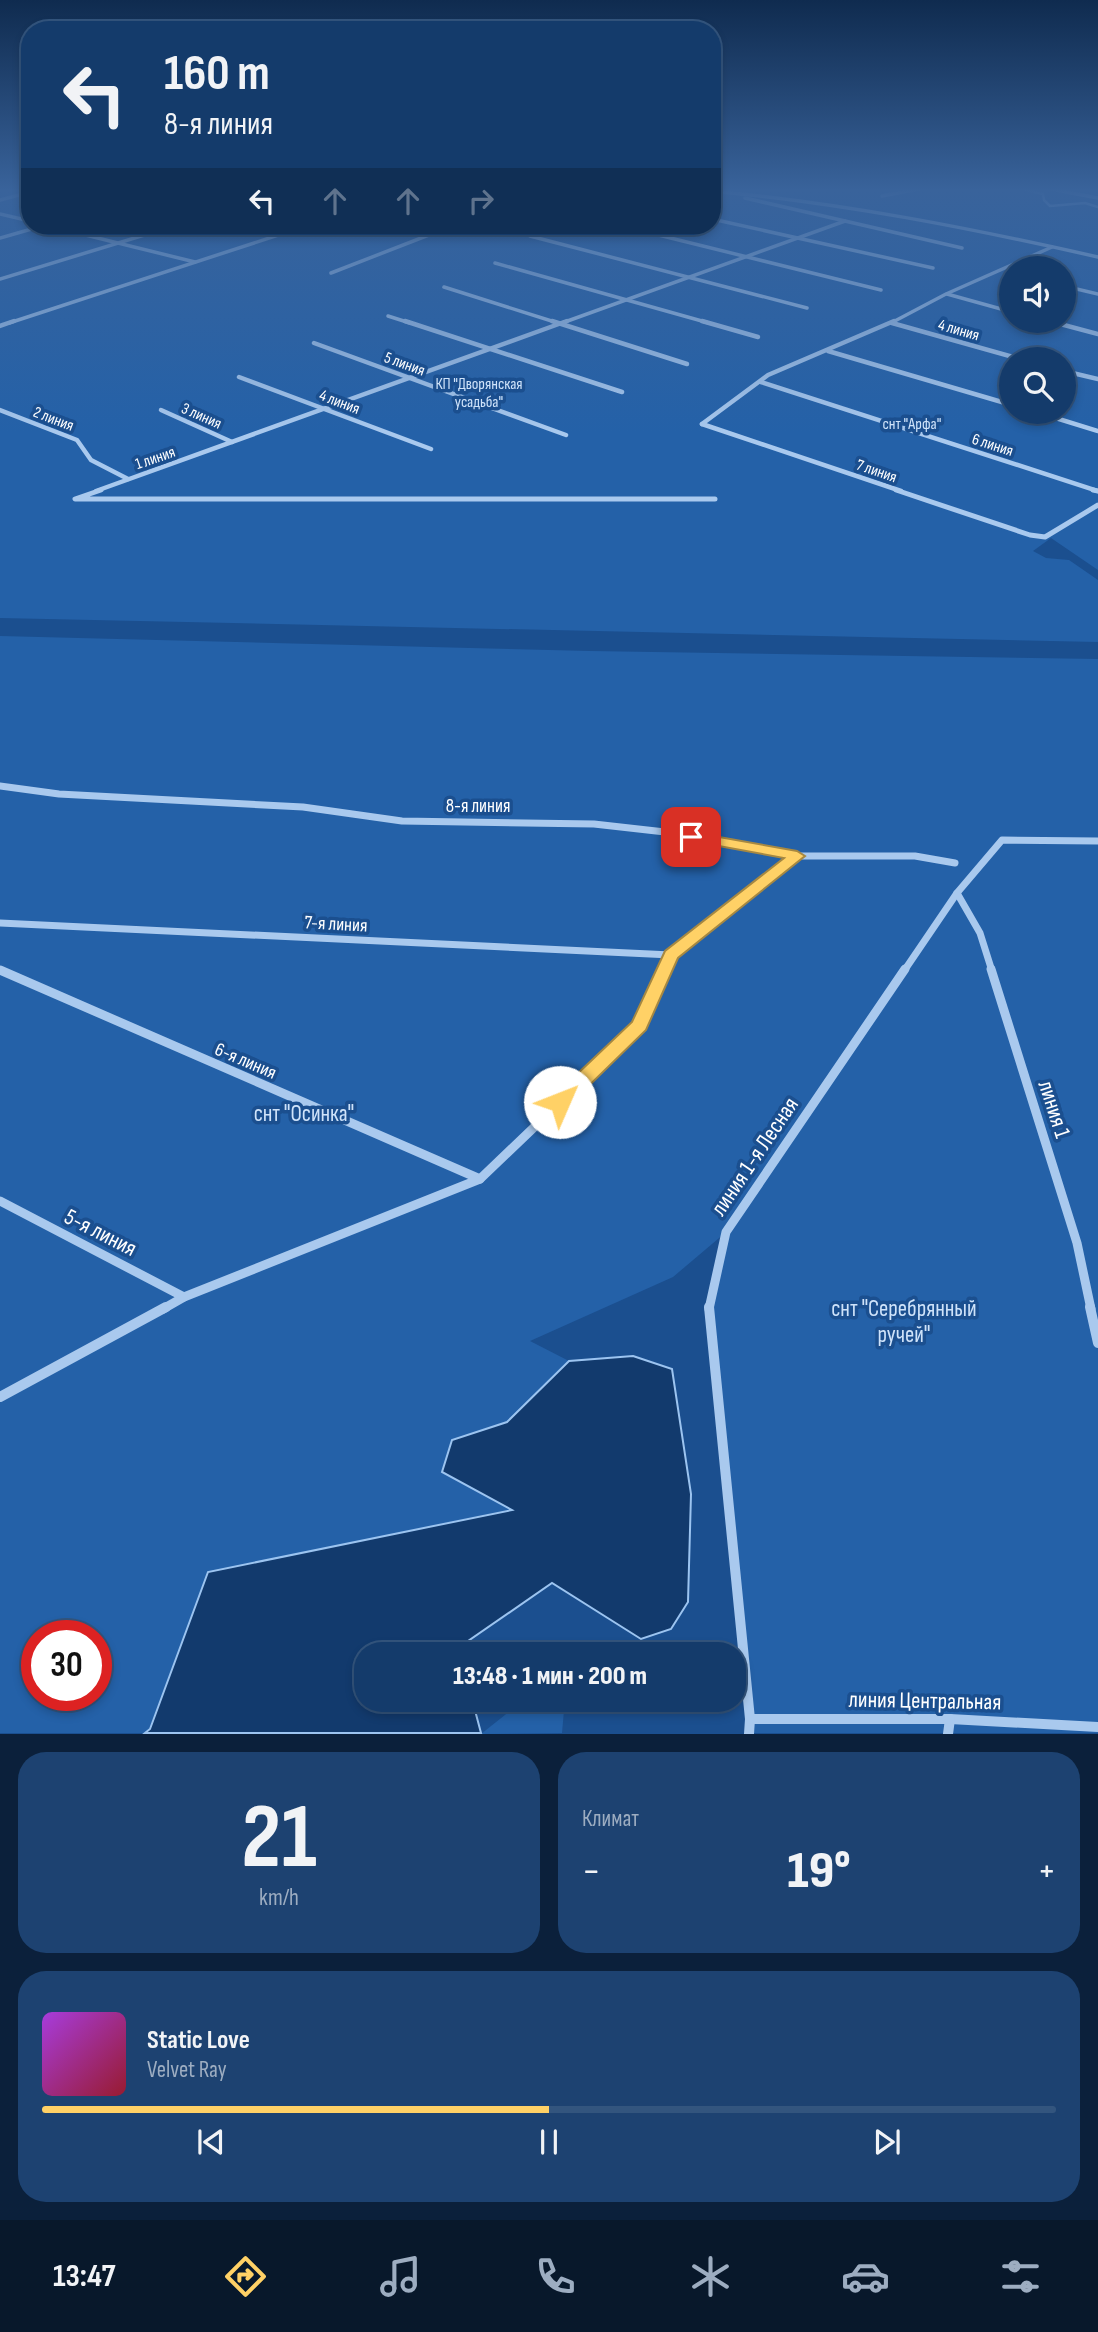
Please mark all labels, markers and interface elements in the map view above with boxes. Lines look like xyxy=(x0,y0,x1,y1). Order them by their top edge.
text: 160 m xyxy=(164,45,270,104)
icon: left xyxy=(49,49,140,140)
text: 8-я линия xyxy=(164,105,273,144)
icon: left xyxy=(243,182,281,220)
icon: ahead xyxy=(316,182,354,220)
icon: ahead xyxy=(389,182,427,220)
icon: right xyxy=(462,182,500,220)
map controls xyxy=(999,256,1076,424)
button: sound xyxy=(999,256,1076,333)
street label: 4 линия xyxy=(936,316,981,345)
button: search xyxy=(999,347,1076,424)
street label: 5 линия xyxy=(382,348,427,380)
park label: КП "Дворянская усадьба" xyxy=(435,375,523,412)
street label: 4 линия xyxy=(316,386,362,419)
street label: 3 линия xyxy=(178,399,224,434)
street label: 2 линия xyxy=(30,403,76,436)
park label: снт "Арфа" xyxy=(883,415,941,434)
street label: 6 линия xyxy=(969,430,1016,461)
street label: 1 линия xyxy=(133,443,178,474)
street label: 7 линия xyxy=(854,456,899,487)
street label: 8-я линия xyxy=(446,795,510,818)
pin xyxy=(661,807,721,867)
icon: arrive xyxy=(672,818,710,856)
street label: 7-я линия xyxy=(304,911,368,938)
street label: 6-я линия xyxy=(211,1038,280,1085)
position arrow xyxy=(523,1065,597,1139)
street label: линия 1 xyxy=(1032,1077,1076,1142)
street label: линия 1-я Лесная xyxy=(705,1092,805,1221)
park label: снт "Осинка" xyxy=(254,1100,354,1128)
street label: 5-я линия xyxy=(60,1203,141,1263)
park label: снт "Серебрянный ручей" xyxy=(831,1295,977,1349)
speed limit sign: 30 xyxy=(21,1620,112,1711)
text: 13:48 · 1 мин · 200 m xyxy=(453,1661,647,1692)
street label: линия Центральная xyxy=(848,1686,1002,1716)
text: 21 xyxy=(241,1784,317,1893)
text: Климат xyxy=(582,1805,639,1833)
text: 19° xyxy=(787,1840,851,1903)
text: − xyxy=(582,1849,601,1894)
text: + xyxy=(1037,1849,1056,1894)
text: km/h xyxy=(259,1884,299,1912)
text: Static Love xyxy=(147,2025,250,2056)
text: Velvet Ray xyxy=(147,2056,227,2084)
icon: previous xyxy=(192,2123,230,2161)
icon: pause xyxy=(530,2123,568,2161)
icon: next xyxy=(868,2123,906,2161)
icon: directions xyxy=(221,2252,270,2301)
icon: music xyxy=(376,2252,425,2301)
icon: phone xyxy=(531,2252,580,2301)
icon: climate xyxy=(686,2252,735,2301)
icon: car xyxy=(841,2252,890,2301)
icon: filters xyxy=(996,2252,1045,2301)
text: 13:47 xyxy=(53,2257,115,2296)

